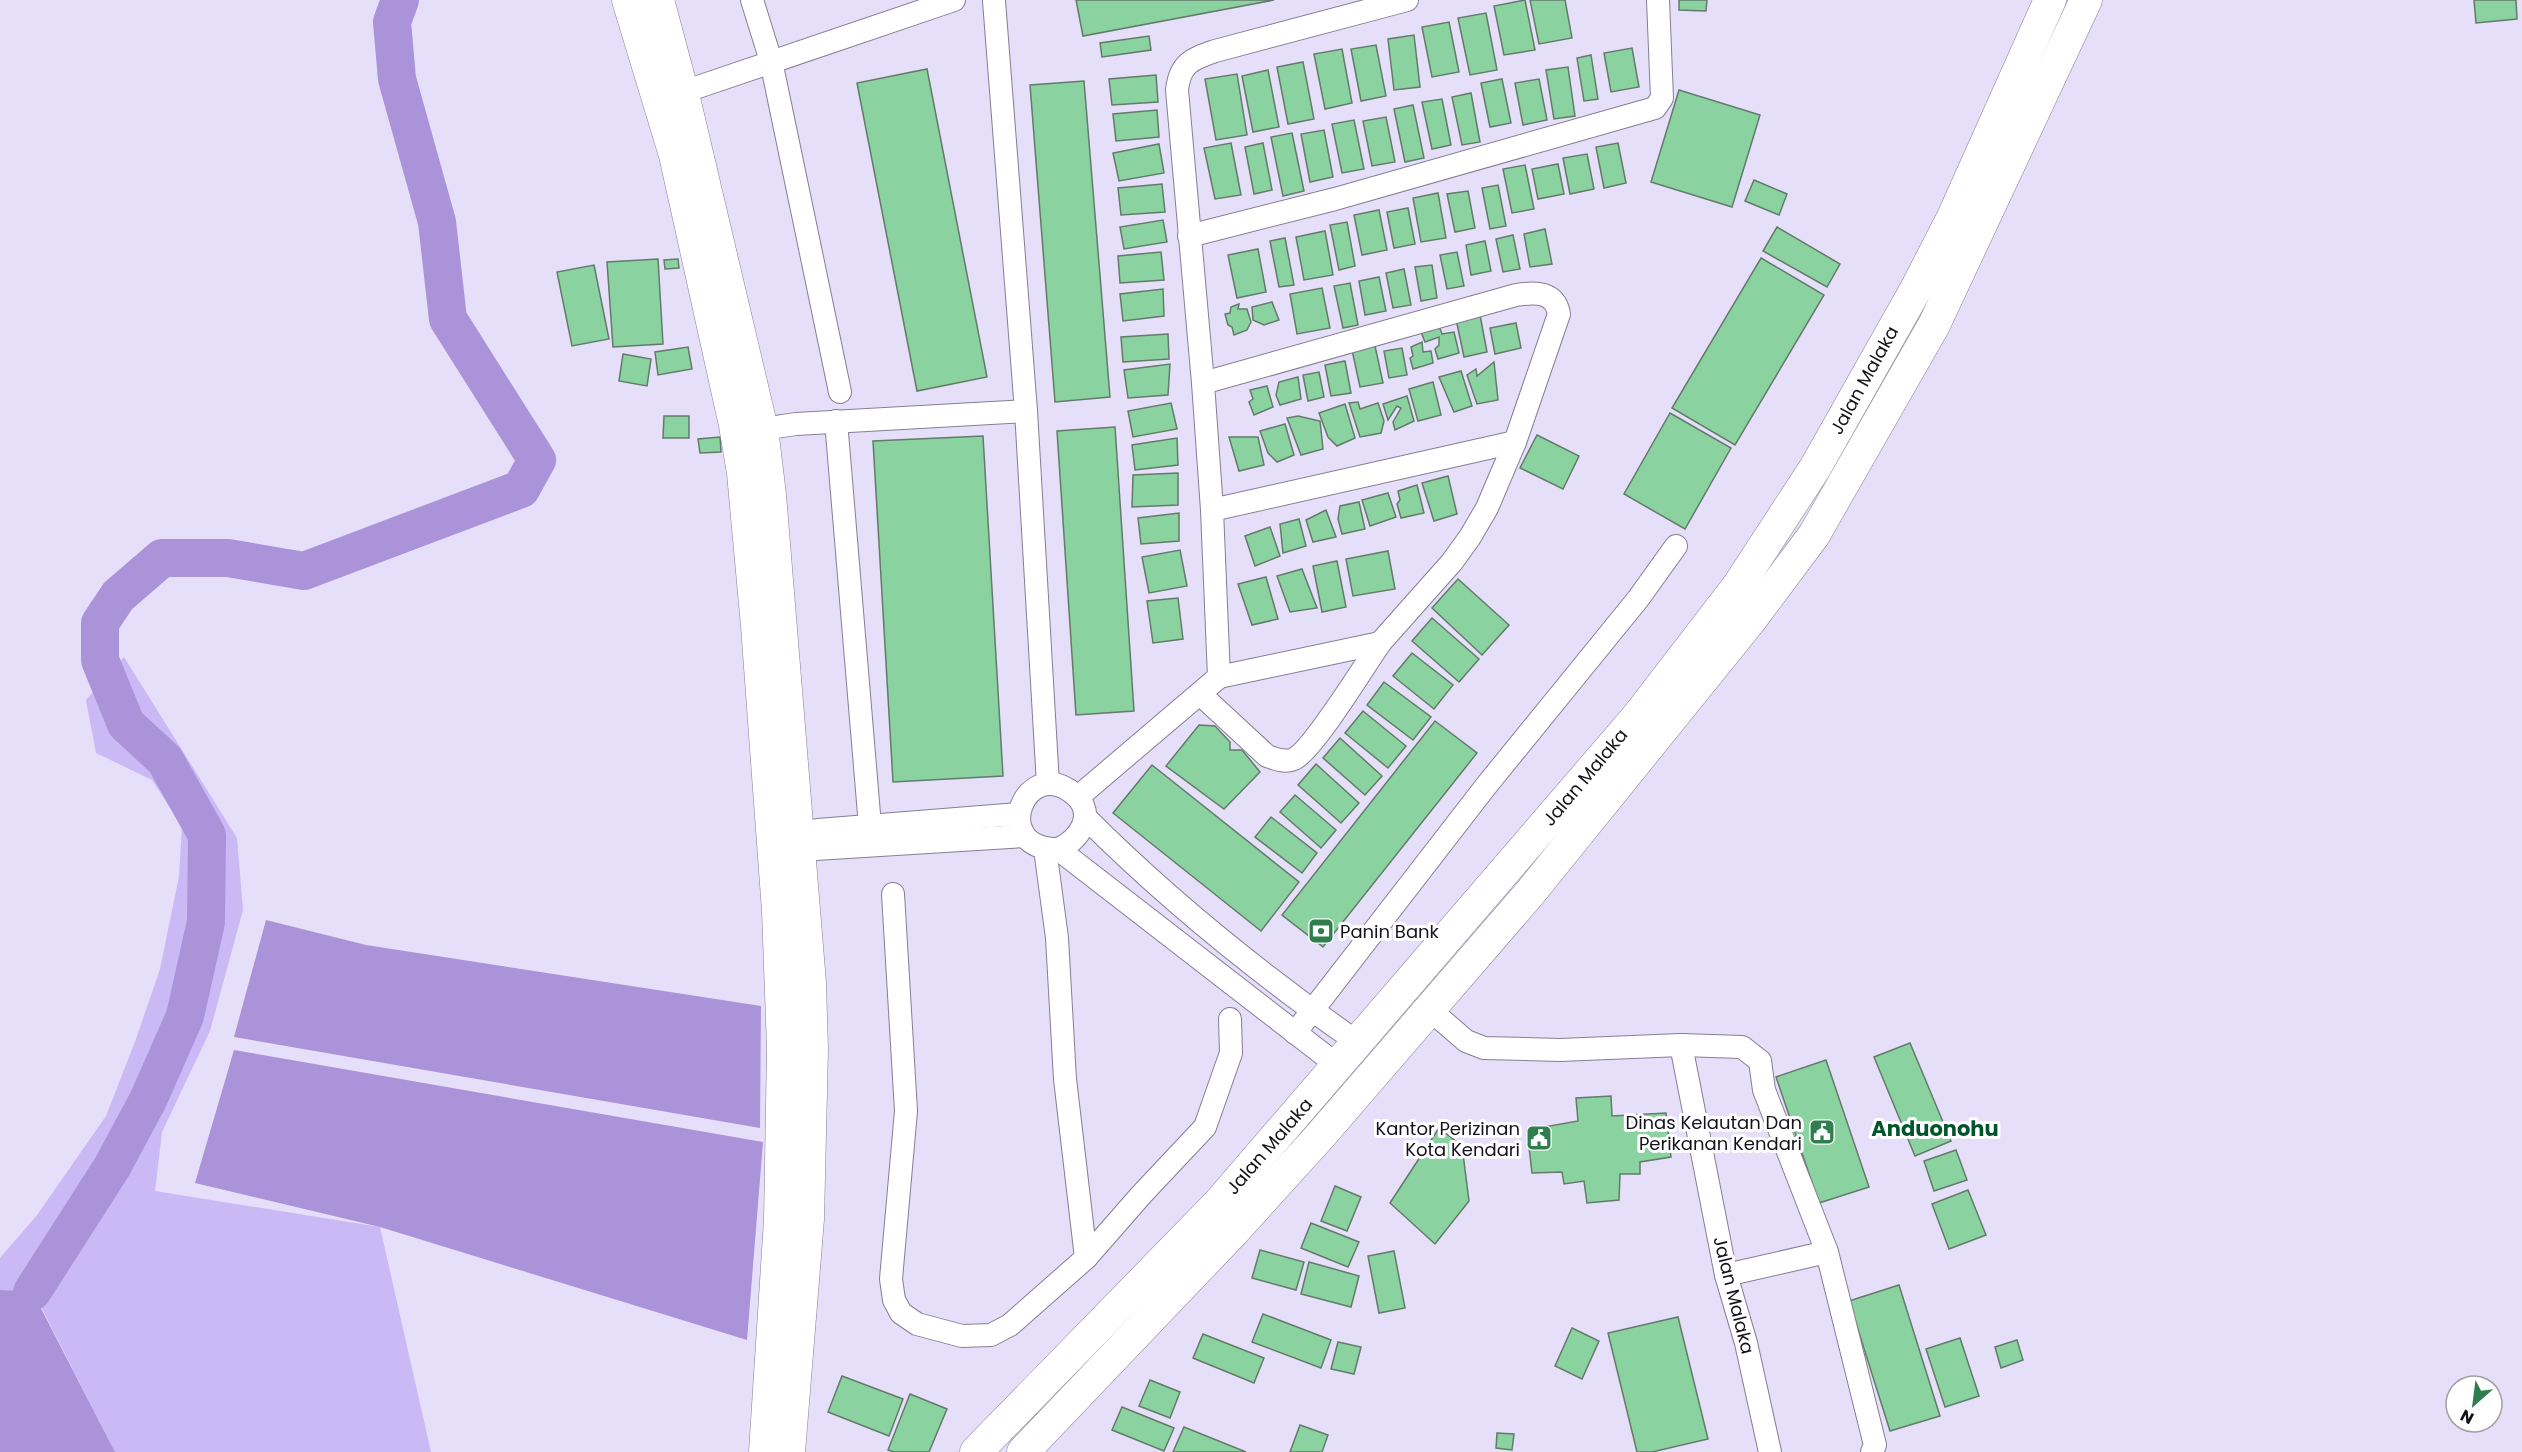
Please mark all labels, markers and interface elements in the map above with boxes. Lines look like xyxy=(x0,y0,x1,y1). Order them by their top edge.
street label: Jalan Malaka xyxy=(1824,321,1904,439)
street label: Jalan Malaka xyxy=(1537,723,1633,831)
bank icon: Panin Bank xyxy=(1306,916,1336,946)
place label: Panin Bank xyxy=(1340,919,1440,944)
street label: Jalan Malaka xyxy=(1220,1092,1318,1200)
place label: Dinas Kelautan Dan Perikanan Kendari xyxy=(1625,1110,1802,1156)
district label: Anduonohu xyxy=(1871,1114,1999,1143)
place label: Kantor Perizinan Kota Kendari xyxy=(1375,1116,1520,1162)
public building icon: Dinas Kelautan Dan Perikanan Kendari xyxy=(1807,1117,1837,1147)
public building icon: Kantor Perizinan Kota Kendari xyxy=(1524,1123,1554,1153)
street label: Jalan Malaka xyxy=(1707,1234,1761,1356)
north arrow xyxy=(2444,1374,2504,1434)
text: N xyxy=(2456,1404,2478,1430)

